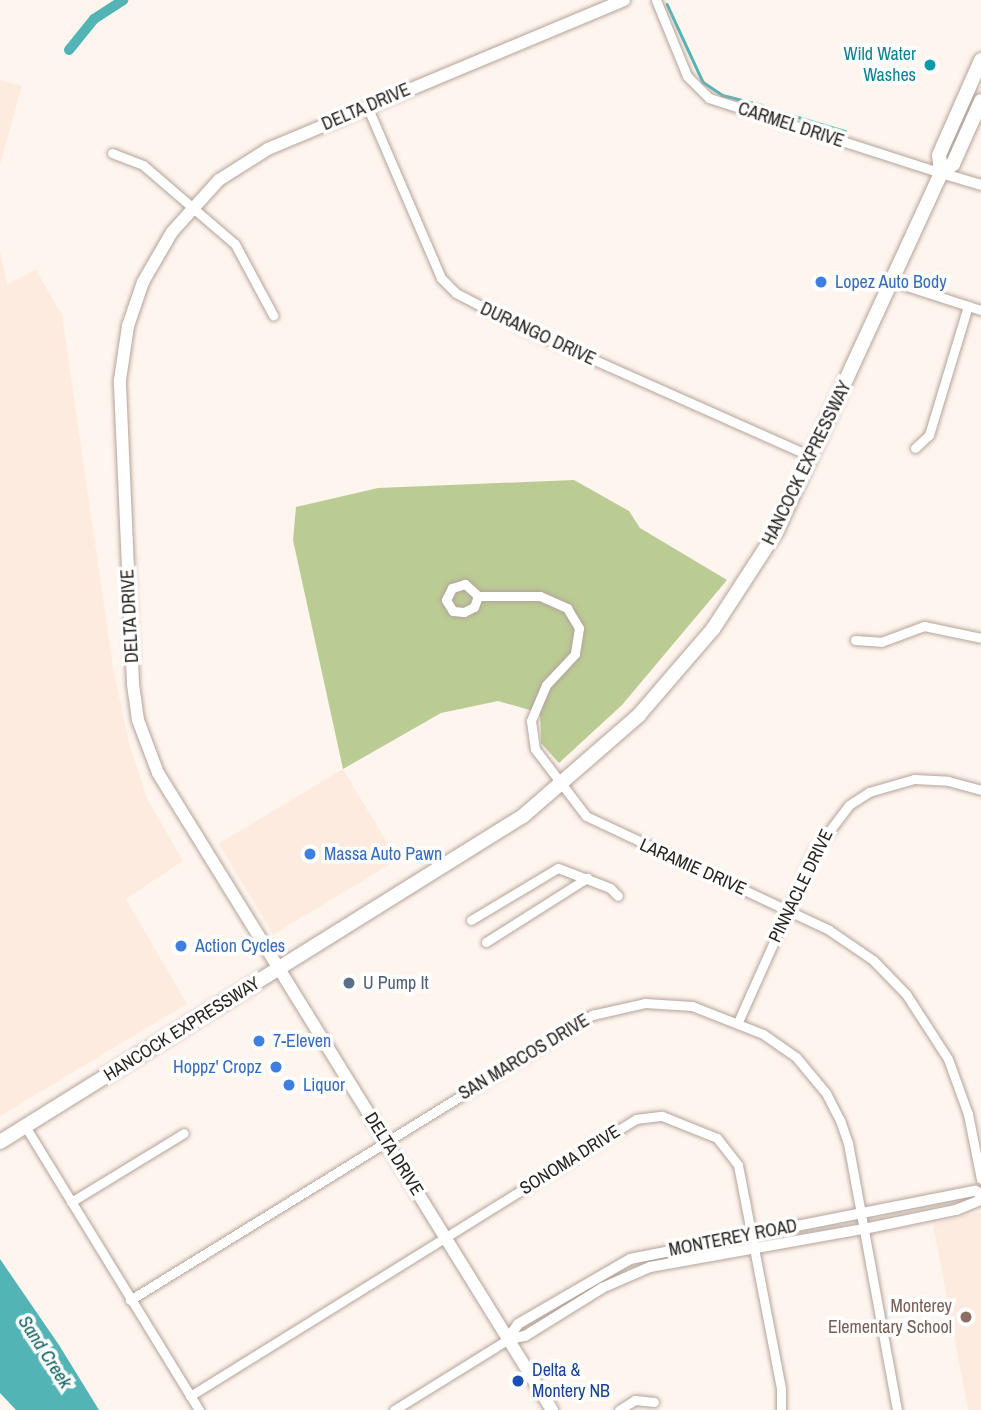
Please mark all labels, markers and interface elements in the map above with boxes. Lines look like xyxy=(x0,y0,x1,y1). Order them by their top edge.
place label: Wild Water Washes xyxy=(844,44,916,86)
marker: Wild Water Washes xyxy=(922,57,938,73)
street label: DELTA DRIVE xyxy=(318,79,414,135)
street label: CARMEL DRIVE xyxy=(735,98,847,152)
place label: Lopez Auto Body xyxy=(835,271,947,293)
marker: Lopez Auto Body xyxy=(813,274,829,290)
street label: DURANGO DRIVE xyxy=(477,298,599,370)
street label: HANCOCK EXPRESSWAY xyxy=(758,378,856,548)
street label: DELTA DRIVE xyxy=(117,568,143,664)
street label: PINNACLE DRIVE xyxy=(764,826,838,946)
street label: LARAMIE DRIVE xyxy=(637,834,749,900)
place label: Massa Auto Pawn xyxy=(324,843,443,865)
marker: Massa Auto Pawn xyxy=(302,846,318,862)
place label: Action Cycles xyxy=(195,935,285,957)
marker: Action Cycles xyxy=(173,938,189,954)
street label: HANCOCK EXPRESSWAY xyxy=(100,972,264,1086)
place label: U Pump It xyxy=(363,972,429,994)
marker: U Pump It xyxy=(341,975,357,991)
street label: SAN MARCOS DRIVE xyxy=(455,1010,593,1104)
place label: 7-Eleven xyxy=(273,1030,331,1052)
marker: 7-Eleven xyxy=(251,1033,267,1049)
place label: Hoppz' Cropz xyxy=(173,1056,262,1078)
marker: Hoppz' Cropz xyxy=(268,1059,284,1075)
place label: Liquor xyxy=(303,1074,345,1096)
marker: Liquor xyxy=(281,1077,297,1093)
street label: DELTA DRIVE xyxy=(360,1108,428,1200)
street label: SONOMA DRIVE xyxy=(516,1120,624,1200)
street label: MONTEREY ROAD xyxy=(667,1215,799,1261)
place label: Monterey Elementary School xyxy=(828,1296,952,1338)
marker: Monterey Elementary School xyxy=(958,1309,974,1325)
water label: Sand Creek xyxy=(13,1311,77,1393)
place label: Delta & Montery NB xyxy=(532,1360,610,1402)
marker: Delta & Montery NB xyxy=(510,1373,526,1389)

